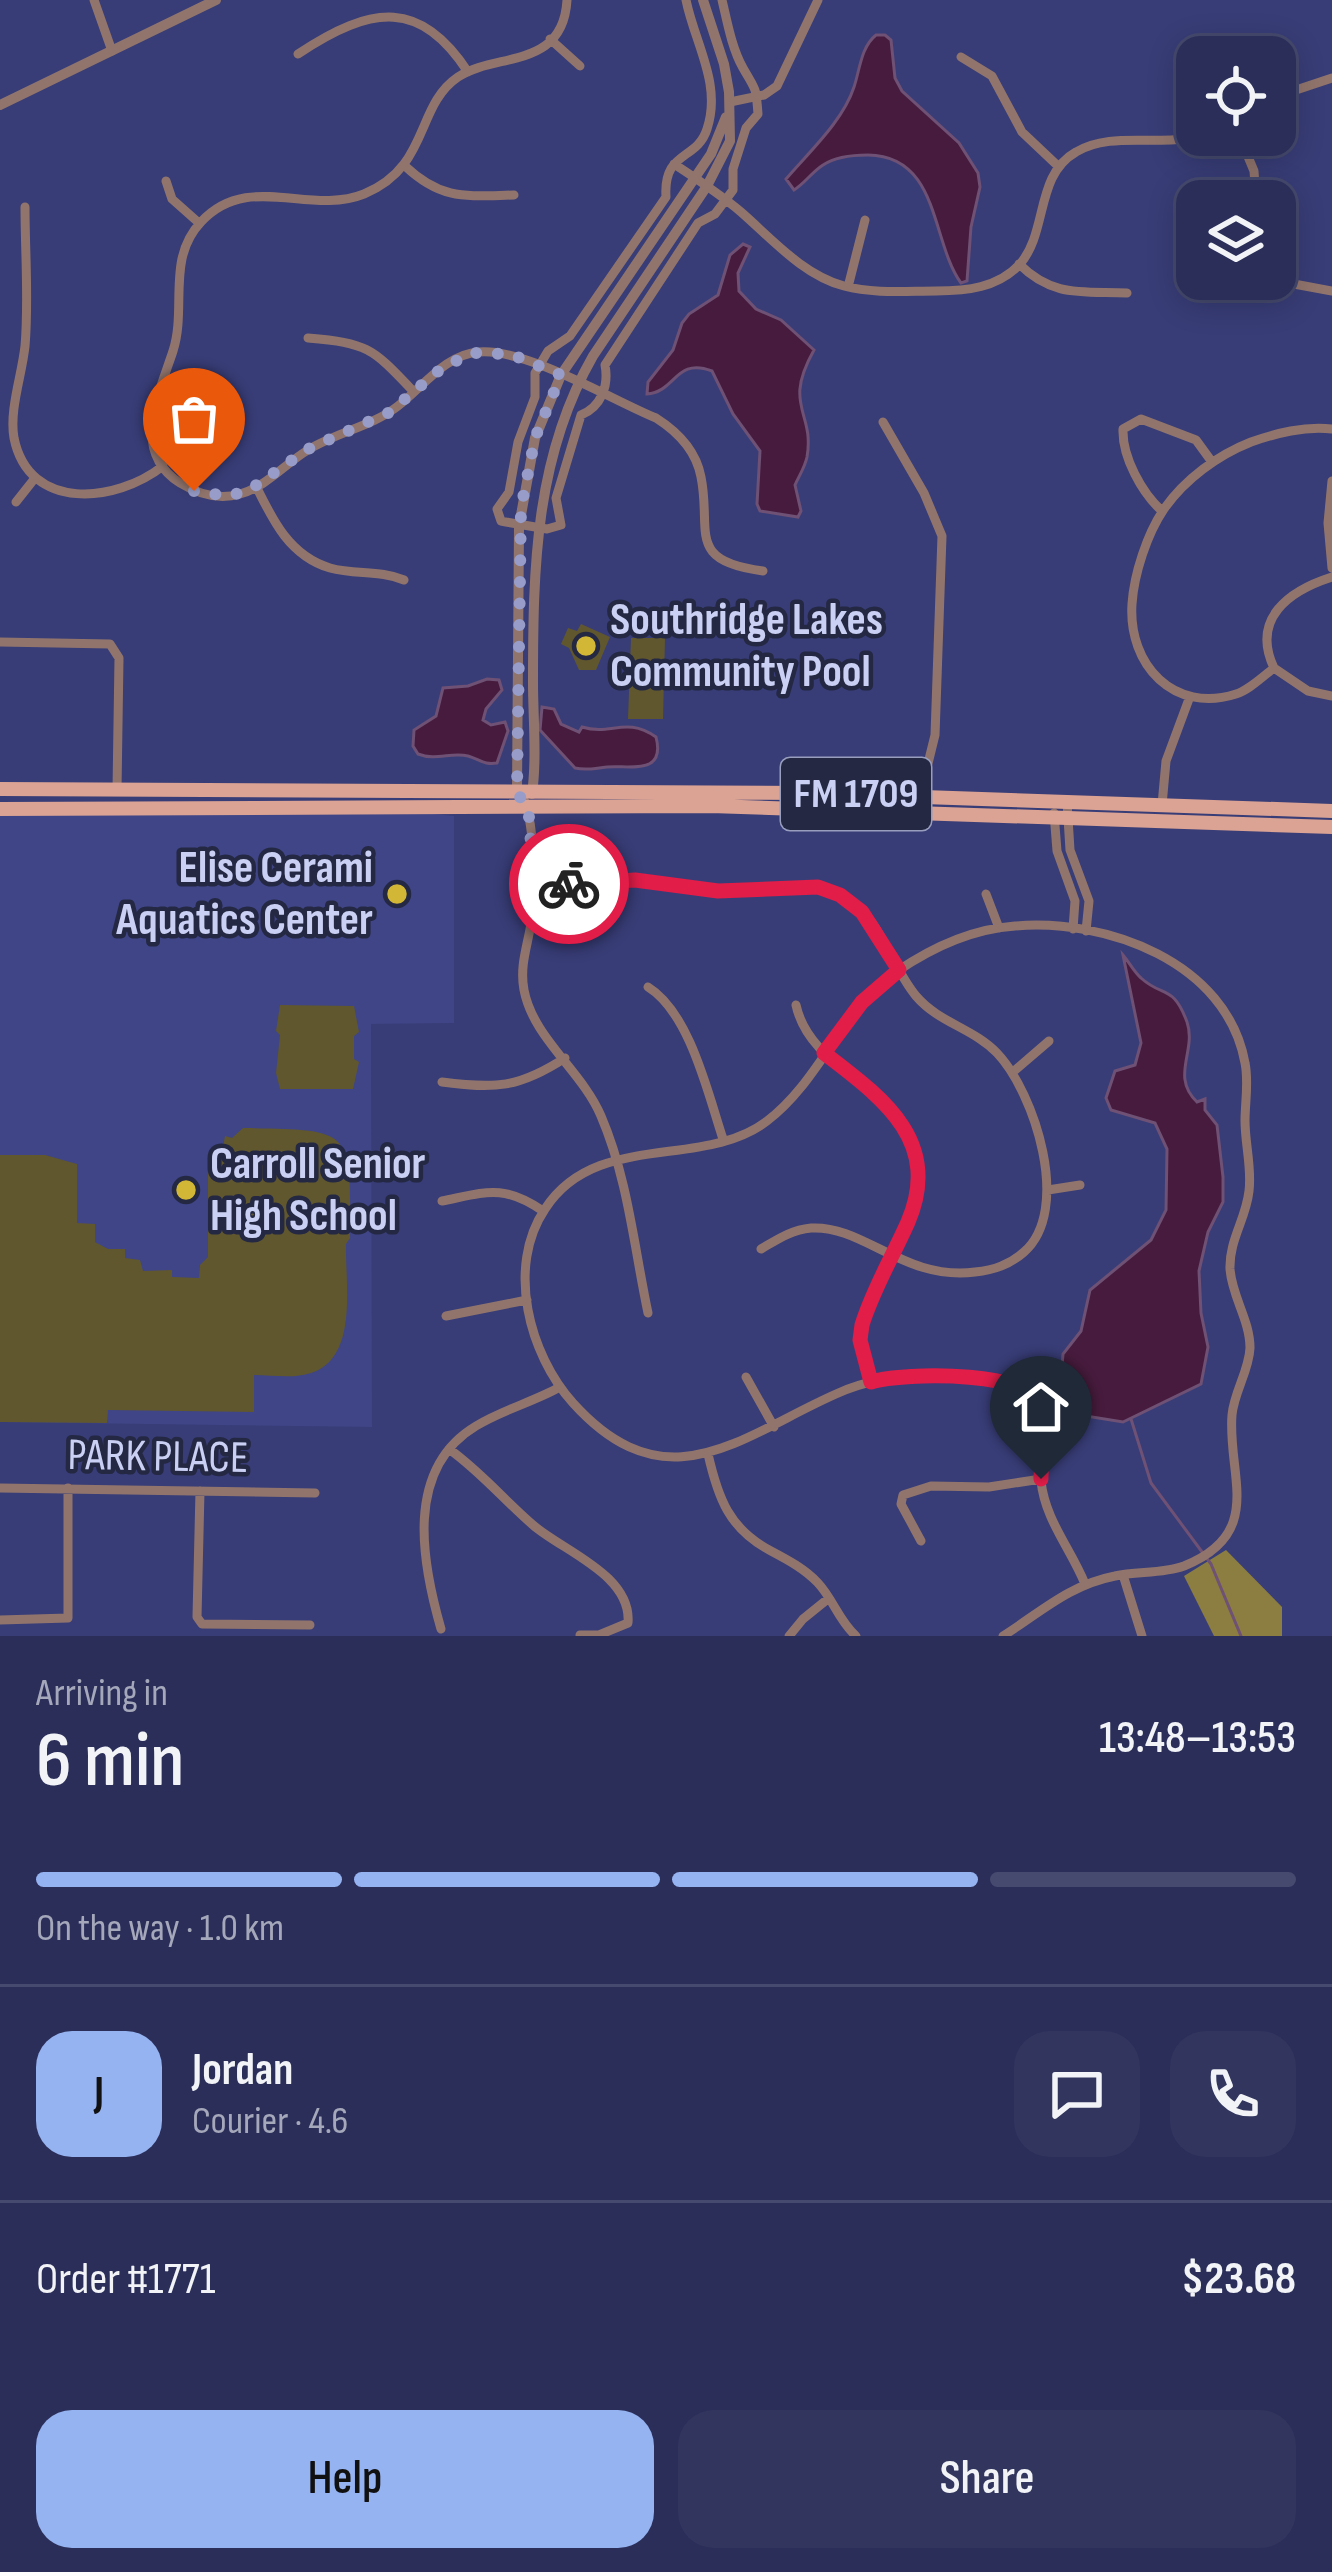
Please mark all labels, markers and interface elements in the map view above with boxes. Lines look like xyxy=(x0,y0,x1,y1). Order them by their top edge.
map controls xyxy=(1176,36,1296,300)
button: locate xyxy=(1176,36,1296,156)
button: layers xyxy=(1176,180,1296,300)
pin xyxy=(143,368,245,491)
icon: bag xyxy=(161,386,227,452)
place label: Southridge Lakes Community Pool xyxy=(610,593,883,700)
marker: Southridge Lakes Community Pool xyxy=(573,633,599,659)
road number: FM 1709 xyxy=(781,758,931,830)
courier xyxy=(509,824,629,944)
place label: Elise Cerami Aquatics Center xyxy=(115,841,373,948)
icon: bike xyxy=(536,851,602,917)
marker: Elise Cerami Aquatics Center xyxy=(384,881,410,907)
place label: Carroll Senior High School xyxy=(210,1137,426,1244)
marker: Carroll Senior High School xyxy=(173,1177,199,1203)
pin xyxy=(990,1356,1092,1479)
icon: home xyxy=(1008,1374,1074,1440)
street label: PARK PLACE xyxy=(67,1428,249,1486)
text: Arriving in xyxy=(36,1670,168,1717)
text: 13:48–13:53 xyxy=(1099,1711,1296,1766)
text: 6 min xyxy=(36,1715,184,1808)
text: On the way · 1.0 km xyxy=(36,1905,284,1952)
button: chat xyxy=(1014,2031,1140,2157)
button: phone xyxy=(1170,2031,1296,2157)
text: Jordan xyxy=(192,2043,293,2098)
text: J xyxy=(94,2066,104,2121)
text: Courier · 4.6 xyxy=(192,2098,348,2145)
text: Order #1771 xyxy=(36,2252,215,2307)
text: $23.68 xyxy=(1181,2252,1296,2307)
button: Help xyxy=(36,2410,654,2548)
button: Share xyxy=(678,2410,1296,2548)

